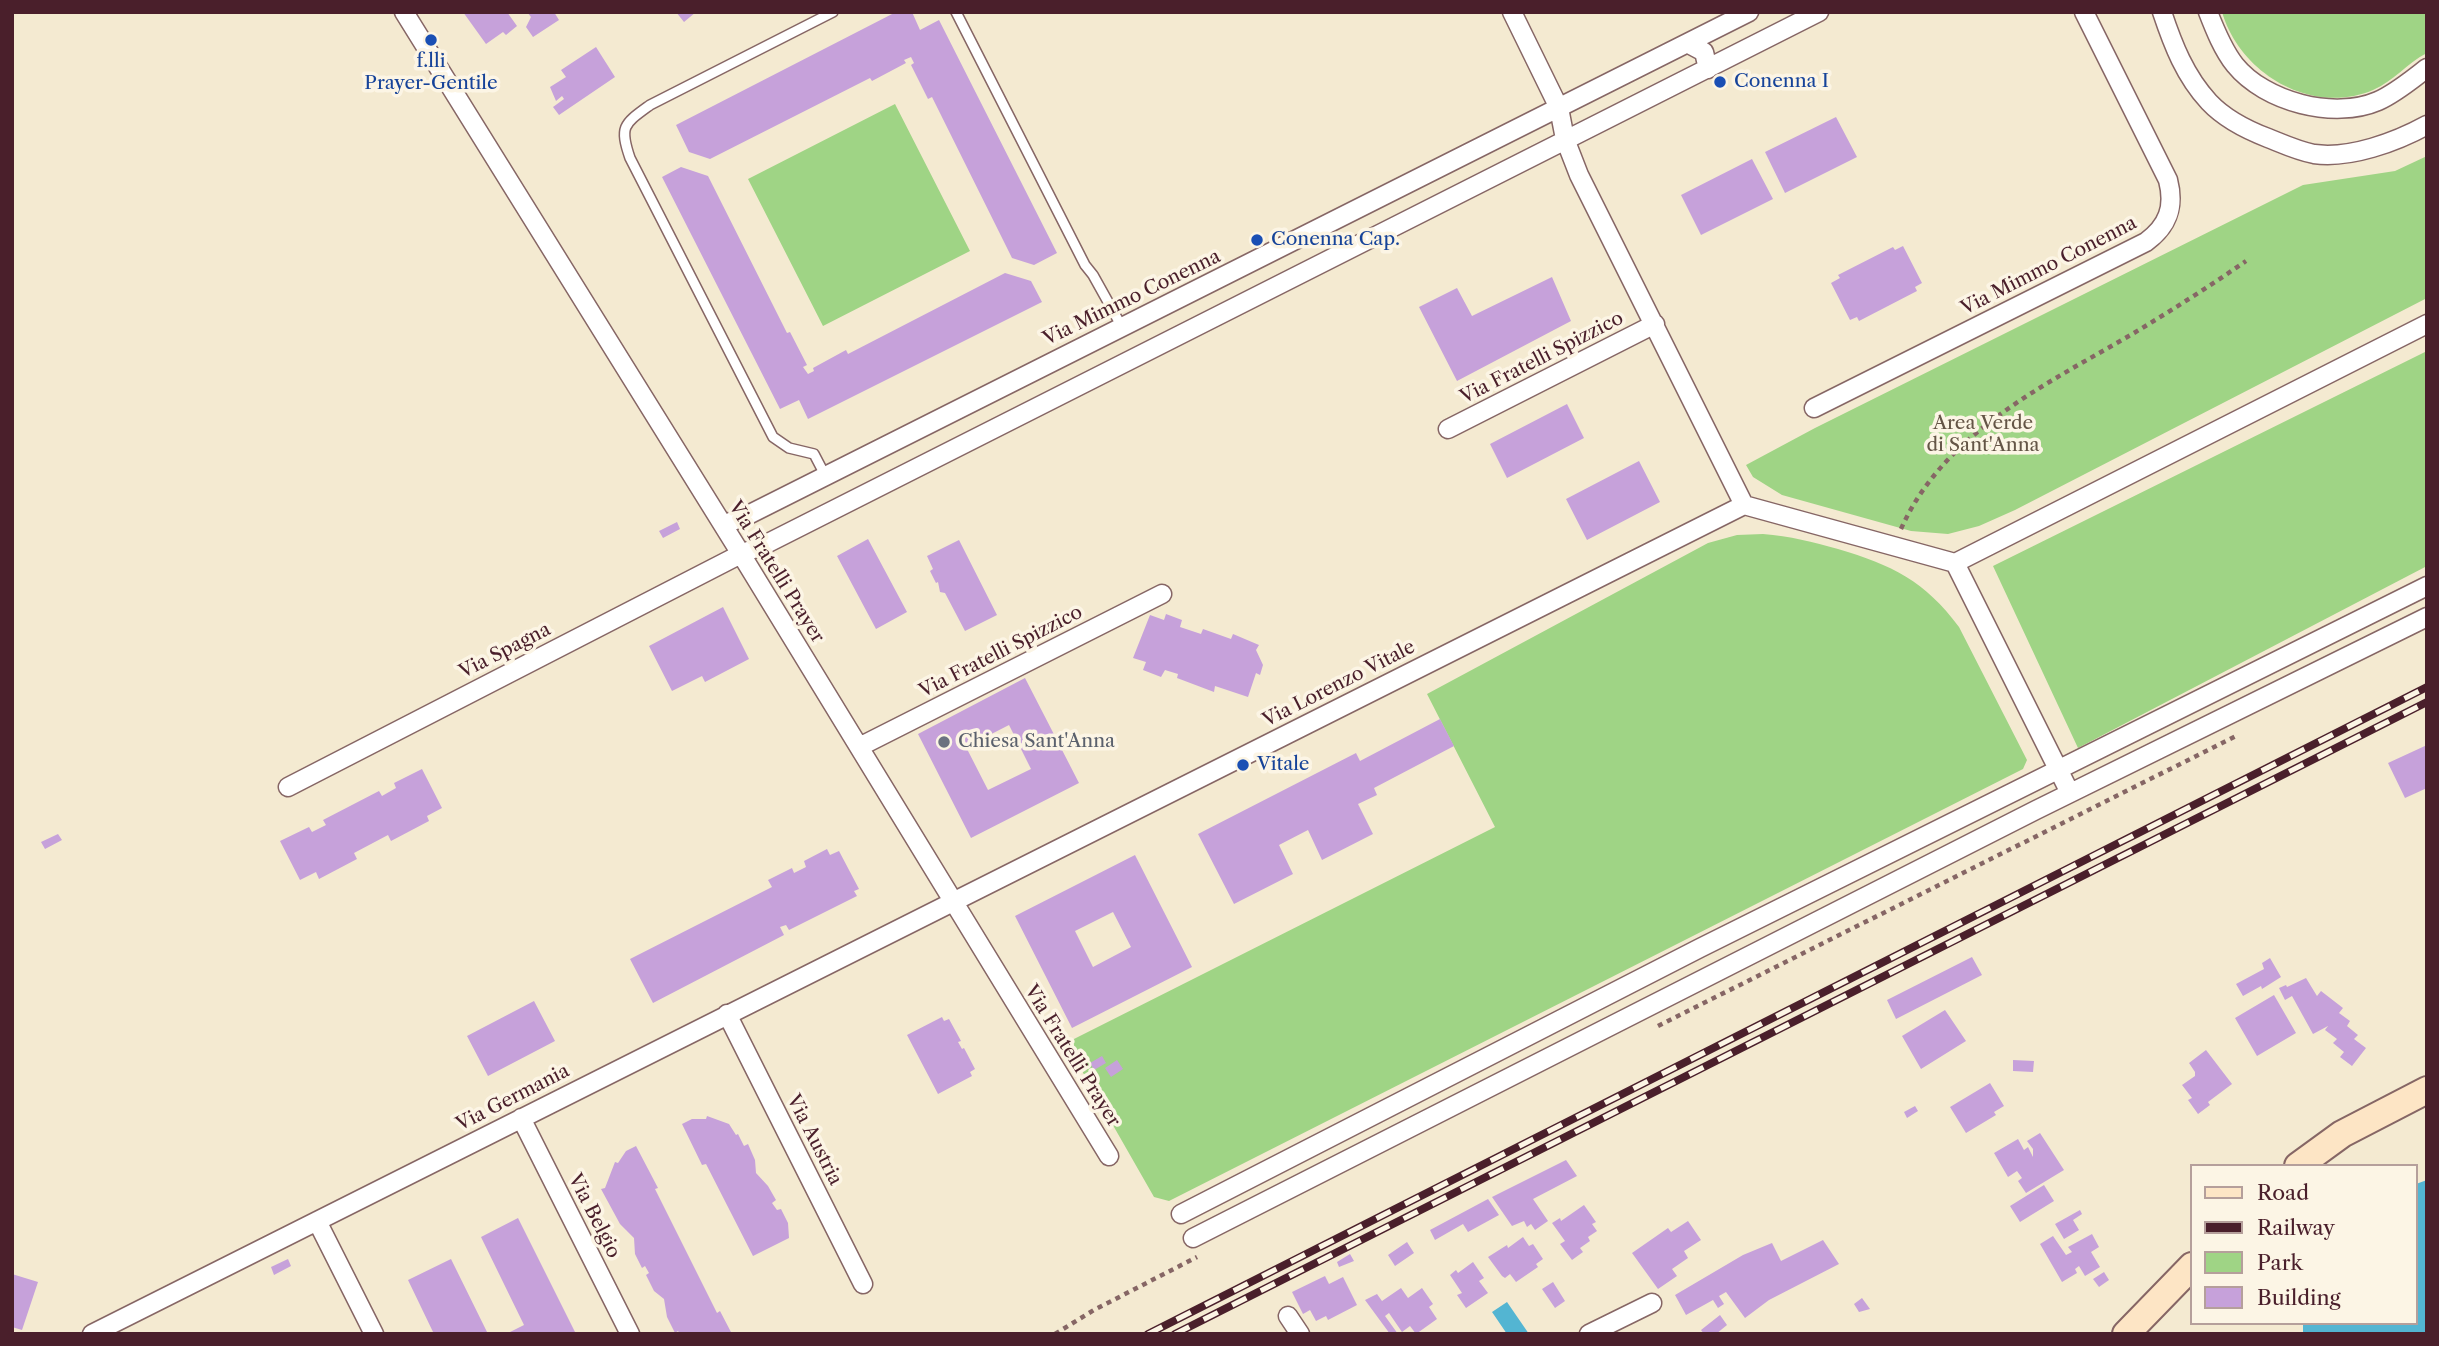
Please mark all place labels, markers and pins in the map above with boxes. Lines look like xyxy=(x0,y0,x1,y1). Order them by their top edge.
marker: f.lli Prayer-Gentile xyxy=(423,32,439,48)
place label: f.lli Prayer-Gentile xyxy=(364,51,498,95)
place label: Conenna I xyxy=(1734,71,1829,93)
marker: Conenna I xyxy=(1712,74,1728,90)
place label: Conenna Cap. xyxy=(1271,229,1400,251)
marker: Conenna Cap. xyxy=(1249,232,1265,248)
place label: Chiesa Sant'Anna xyxy=(958,731,1115,753)
marker: Chiesa Sant'Anna xyxy=(936,734,952,750)
place label: Vitale xyxy=(1257,754,1310,776)
marker: Vitale xyxy=(1235,757,1251,773)

